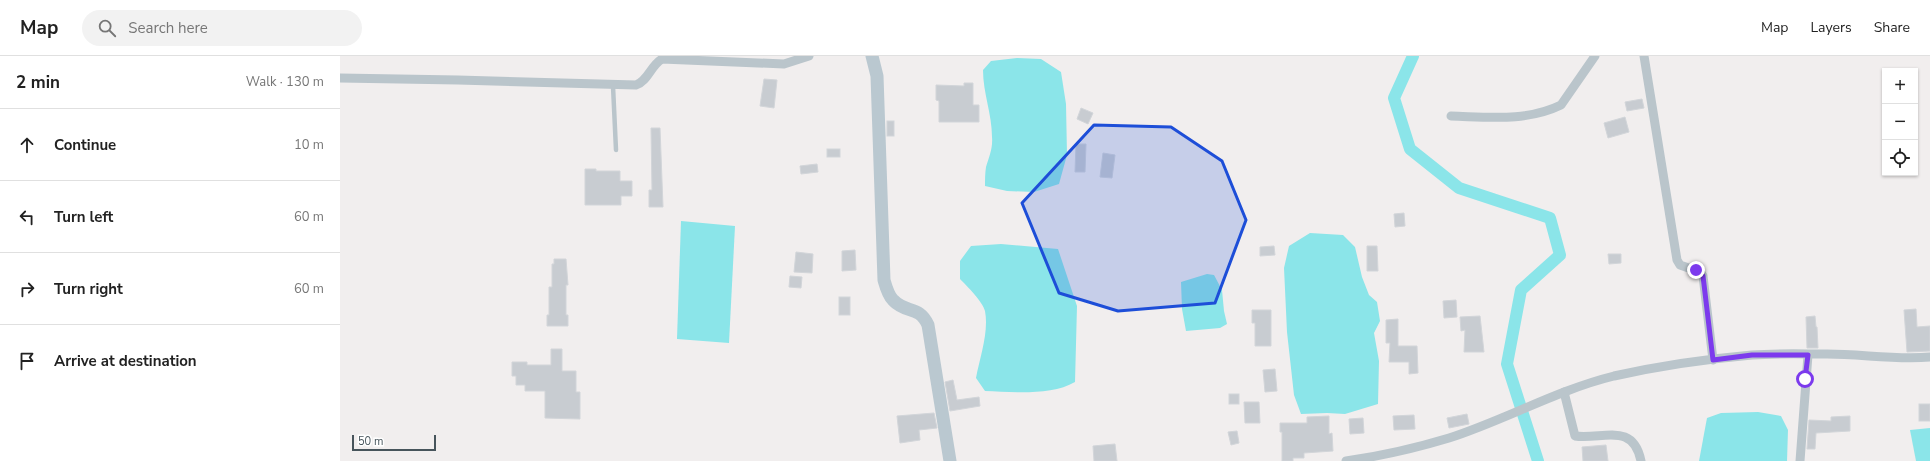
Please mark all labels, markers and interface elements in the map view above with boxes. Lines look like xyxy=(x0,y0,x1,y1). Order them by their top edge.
search box xyxy=(82,10,362,46)
text: Map xyxy=(20,15,58,41)
icon: search xyxy=(96,17,118,39)
text: Search here xyxy=(128,18,208,38)
text: Map xyxy=(1761,18,1788,37)
text: Layers xyxy=(1810,18,1852,37)
text: Share xyxy=(1874,18,1910,37)
map controls xyxy=(1882,68,1918,176)
button: + xyxy=(1882,68,1918,104)
text: 2 min xyxy=(16,71,60,94)
text: Walk · 130 m xyxy=(246,73,324,91)
button: − xyxy=(1882,104,1918,140)
icon: ahead xyxy=(16,134,38,156)
text: Continue xyxy=(54,135,116,155)
text: 10 m xyxy=(294,136,324,154)
button: locate xyxy=(1882,140,1918,176)
icon: left xyxy=(16,206,38,228)
text: Turn left xyxy=(54,207,113,227)
text: 60 m xyxy=(294,208,324,226)
route end xyxy=(1687,261,1705,279)
icon: right xyxy=(16,278,38,300)
text: Turn right xyxy=(54,279,123,299)
text: 60 m xyxy=(294,280,324,298)
icon: arrive xyxy=(16,350,38,372)
text: Arrive at destination xyxy=(54,351,197,371)
route start xyxy=(1796,370,1814,388)
scale bar xyxy=(352,433,436,452)
text: 50 m xyxy=(358,434,383,449)

